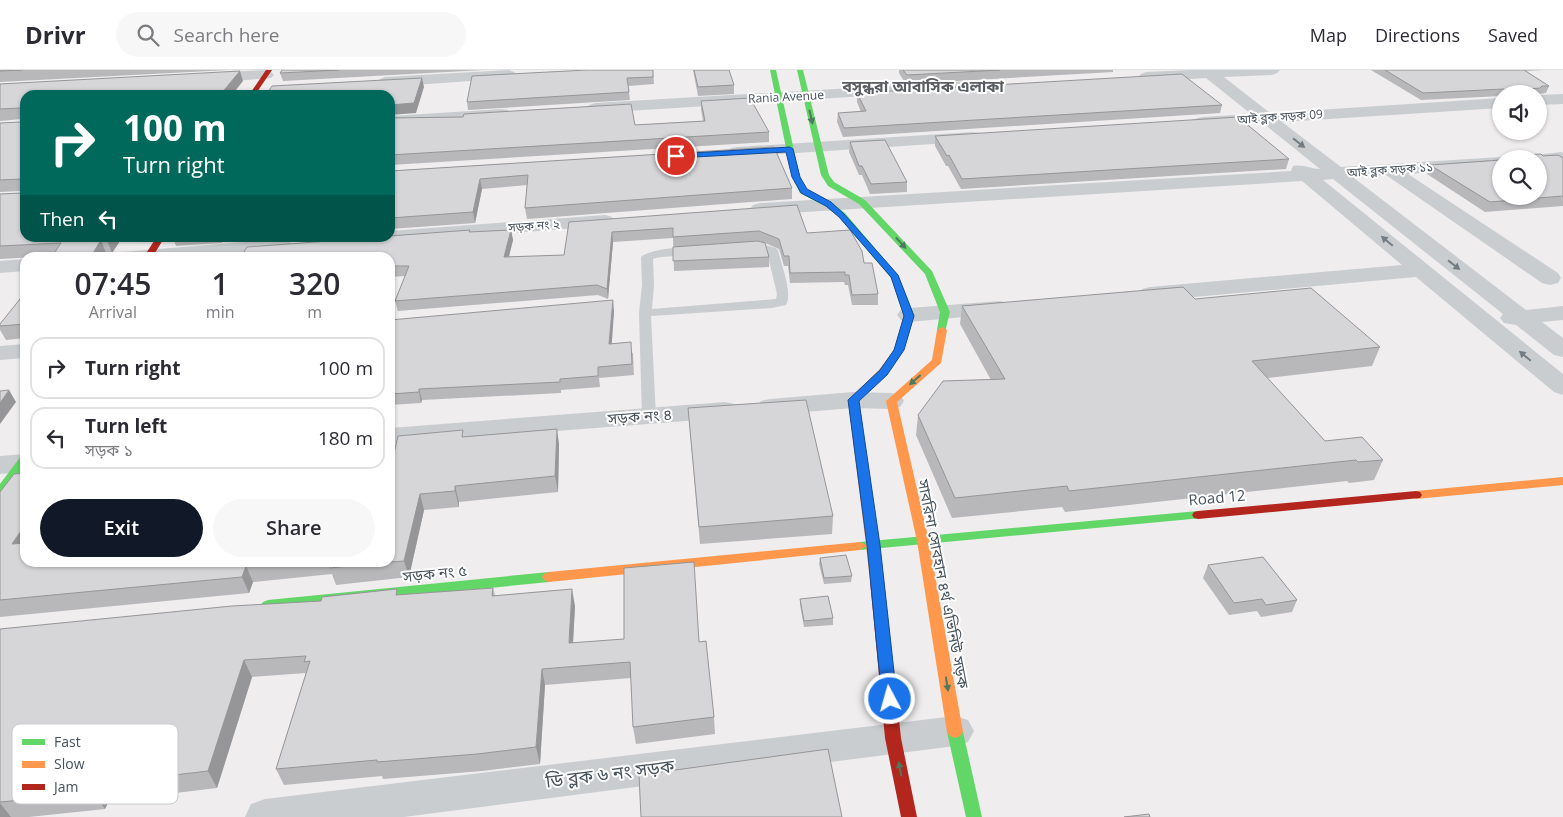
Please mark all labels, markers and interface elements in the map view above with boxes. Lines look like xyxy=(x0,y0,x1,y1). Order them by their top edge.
search box xyxy=(116,12,466,57)
text: Drivr xyxy=(25,18,86,51)
icon: search xyxy=(134,21,162,49)
text: Search here xyxy=(174,22,279,48)
text: Map xyxy=(1310,23,1347,47)
text: Directions xyxy=(1375,23,1460,47)
text: Saved xyxy=(1488,23,1538,47)
district label: বসুন্ধরা আবাসিক এলাকা xyxy=(841,75,1004,97)
map controls xyxy=(1492,85,1547,205)
button: sound xyxy=(1492,85,1547,140)
street label: Rania Avenue xyxy=(748,86,825,107)
text: 100 m xyxy=(123,104,227,151)
street label: আই ব্লক সড়ক 09 xyxy=(1236,105,1323,128)
icon: right xyxy=(40,110,105,175)
one-way arrow xyxy=(807,110,815,125)
pin xyxy=(655,135,697,177)
one-way arrow xyxy=(1292,138,1305,149)
icon: arrive xyxy=(662,142,690,170)
text: Turn right xyxy=(123,149,225,179)
button: search xyxy=(1492,150,1547,205)
street label: আই ব্লক সড়ক ১১ xyxy=(1345,158,1434,181)
icon: left xyxy=(94,205,122,233)
text: Then xyxy=(40,206,84,232)
street label: সড়ক নং ২ xyxy=(507,215,560,236)
one-way arrow xyxy=(895,236,907,248)
one-way arrow xyxy=(1381,236,1394,247)
one-way arrow xyxy=(1447,260,1460,271)
text: 07:45 xyxy=(75,263,151,304)
text: 1 xyxy=(212,263,229,304)
text: 320 xyxy=(289,263,340,304)
text: Arrival xyxy=(89,301,137,323)
text: min xyxy=(206,301,235,323)
text: m xyxy=(307,301,322,323)
one-way arrow xyxy=(1520,350,1532,362)
icon: right xyxy=(42,354,70,382)
text: Turn right xyxy=(85,355,180,381)
text: 100 m xyxy=(318,355,373,381)
one-way arrow xyxy=(908,375,921,386)
street label: সড়ক নং ৪ xyxy=(606,404,673,428)
text: Turn left xyxy=(85,413,167,439)
icon: left xyxy=(42,424,70,452)
text: 180 m xyxy=(318,425,373,451)
text: সড়ক ১ xyxy=(85,439,133,461)
street label: সাবরিনা সোবহান ৪র্থ এভিনিউ সড়ক xyxy=(914,477,974,691)
street label: Road 12 xyxy=(1188,485,1246,509)
button: Exit xyxy=(40,499,203,557)
button: Share xyxy=(213,499,375,557)
street label: সড়ক নং ৫ xyxy=(401,560,468,586)
position arrow xyxy=(863,672,915,724)
one-way arrow xyxy=(943,676,951,692)
legend xyxy=(12,724,178,804)
text: Fast xyxy=(54,732,81,751)
street label: ডি ব্লক ৬ নং সড়ক xyxy=(543,753,676,793)
text: Slow xyxy=(54,754,85,773)
one-way arrow xyxy=(895,761,903,777)
text: Jam xyxy=(52,777,79,796)

